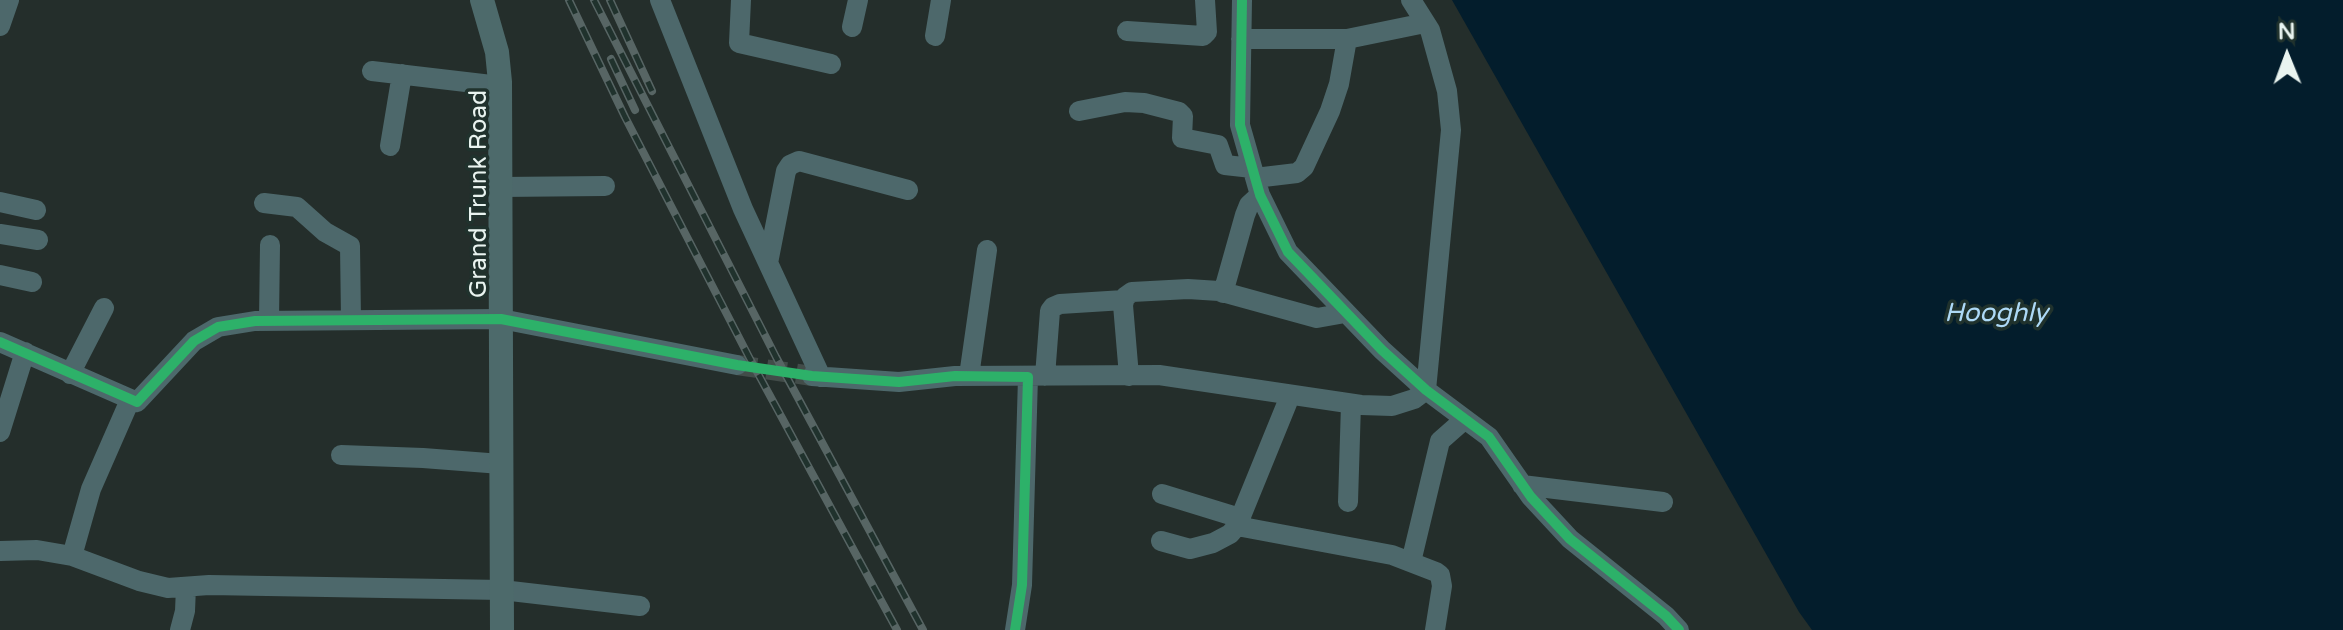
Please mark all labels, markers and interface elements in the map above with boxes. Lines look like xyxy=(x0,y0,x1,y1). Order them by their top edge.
north arrow xyxy=(2247,16,2327,96)
text: N xyxy=(2278,19,2296,45)
street label: Grand Trunk Road xyxy=(466,90,494,298)
water label: Hooghly xyxy=(1944,298,2048,330)

